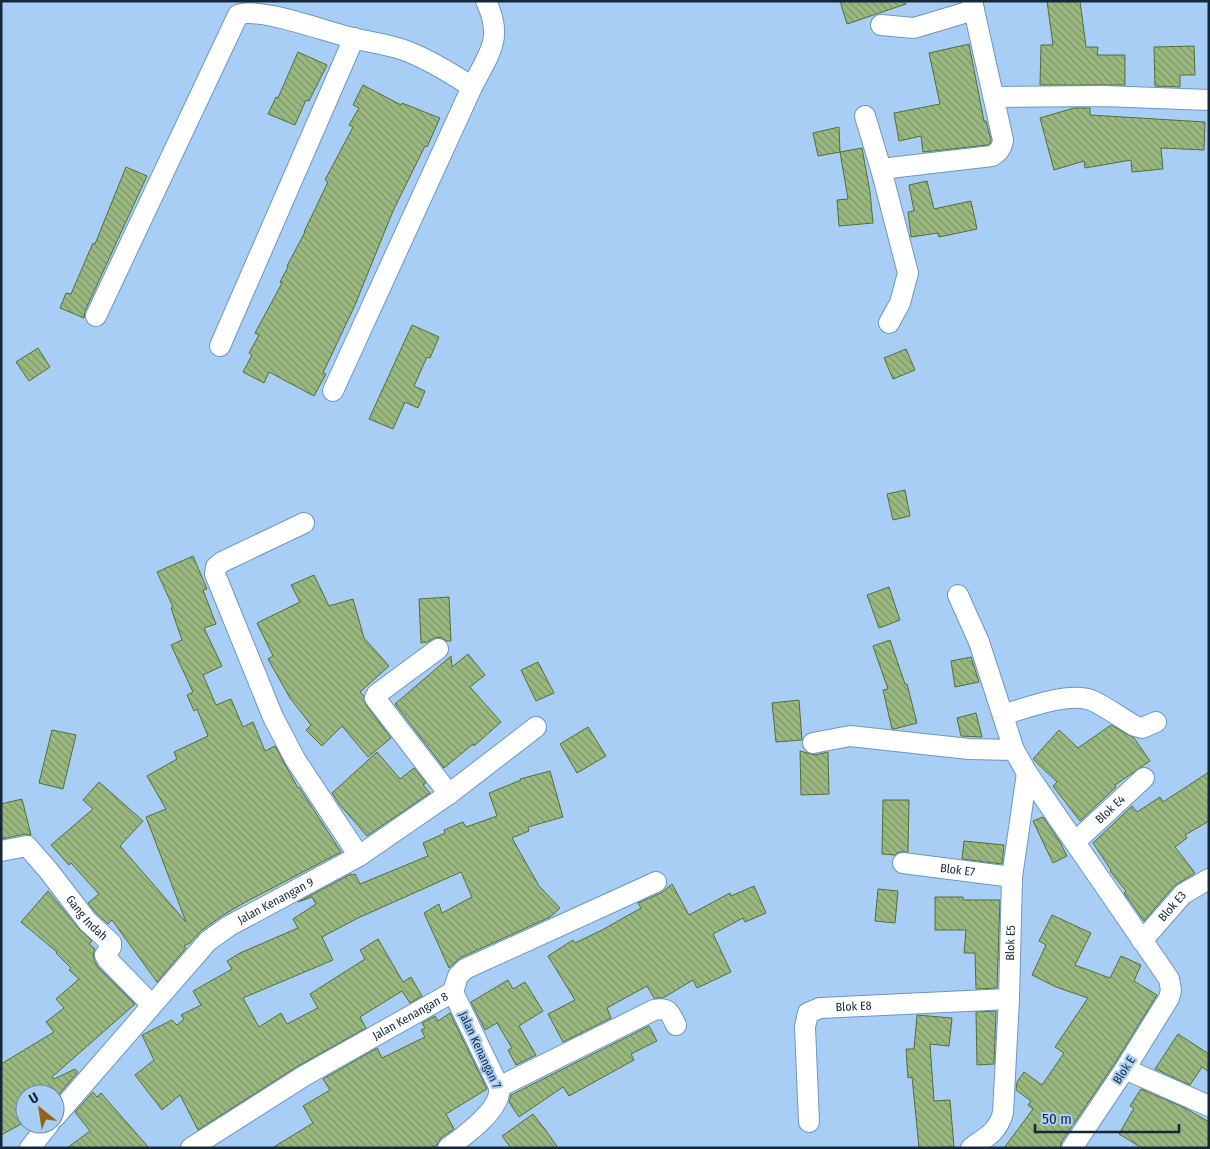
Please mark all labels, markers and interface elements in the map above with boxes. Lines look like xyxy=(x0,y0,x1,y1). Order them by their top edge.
street label: Blok E4 xyxy=(1092,792,1128,827)
street label: Blok E7 xyxy=(939,861,976,879)
street label: Jalan Kenangan 9 xyxy=(235,875,316,927)
street label: Blok E3 xyxy=(1155,888,1189,924)
street label: Gang Indah xyxy=(63,893,110,943)
street label: Blok E5 xyxy=(1003,924,1018,961)
street label: Jalan Kenangan 8 xyxy=(370,989,450,1043)
street label: Blok E8 xyxy=(835,999,872,1014)
street label: Jalan Kenangan 7 xyxy=(456,1009,504,1091)
street label: Blok E xyxy=(1110,1053,1138,1086)
north arrow xyxy=(15,1084,65,1134)
text: U xyxy=(26,1089,42,1108)
scale bar xyxy=(1035,1102,1179,1134)
text: 50 m xyxy=(1042,1110,1072,1128)

